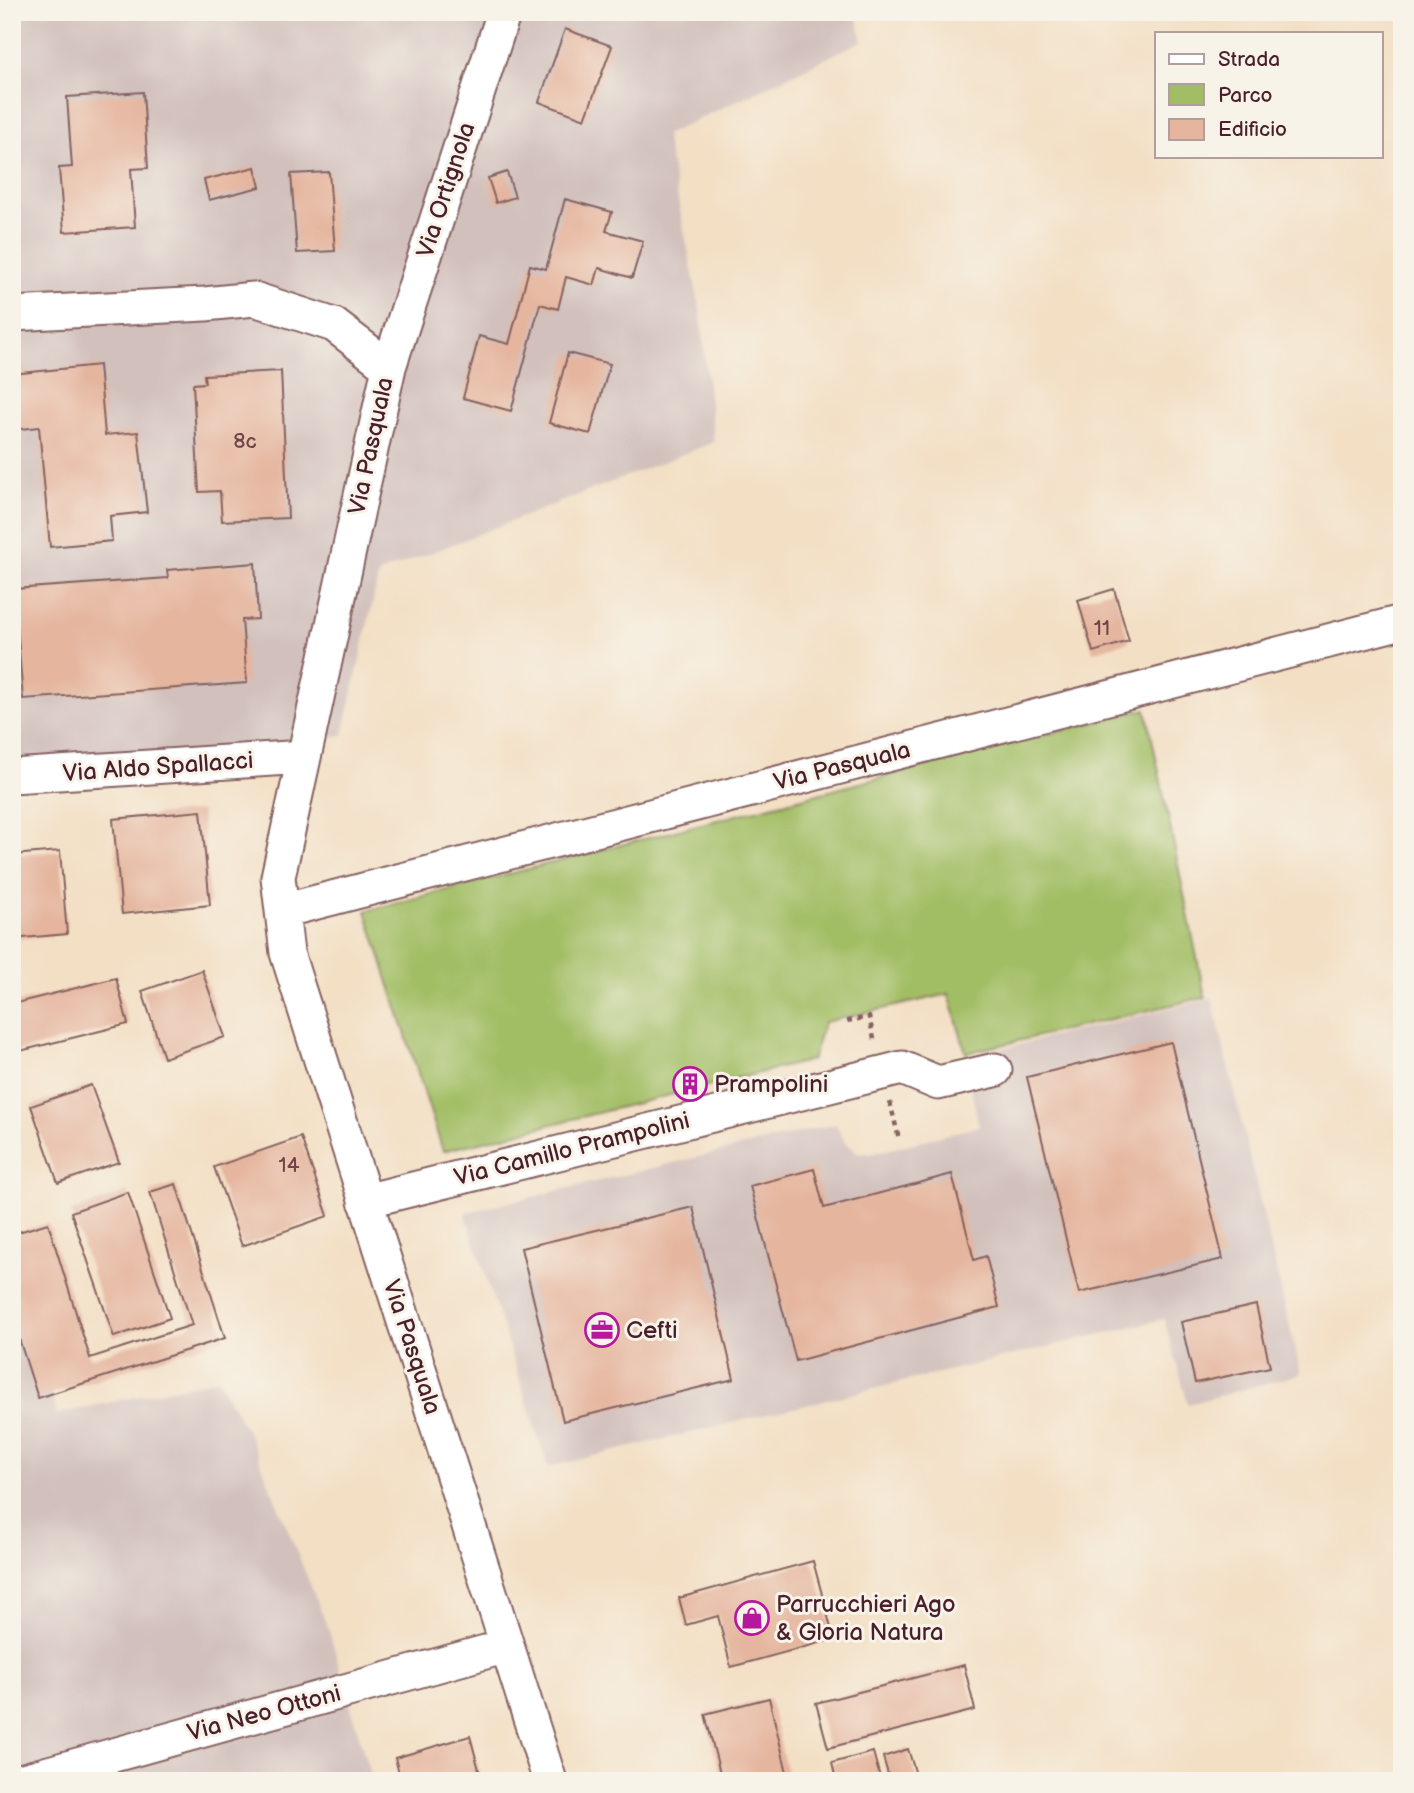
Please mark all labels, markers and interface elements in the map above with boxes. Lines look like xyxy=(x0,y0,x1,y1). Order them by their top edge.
legend xyxy=(1155,32,1382,158)
text: Strada xyxy=(1218,47,1280,72)
text: Parco xyxy=(1218,83,1273,108)
text: Edificio xyxy=(1218,117,1287,142)
street label: Via Ortignola xyxy=(411,119,481,261)
street label: Via Pasquala xyxy=(342,375,400,517)
house number: 8c xyxy=(233,429,257,454)
house number: 11 xyxy=(1094,616,1110,641)
street label: Via Pasquala xyxy=(771,735,913,797)
street label: Via Aldo Spallacci xyxy=(62,746,254,788)
building icon: Prampolini xyxy=(671,1065,709,1103)
place label: Prampolini xyxy=(714,1070,828,1099)
street label: Via Camillo Prampolini xyxy=(451,1106,693,1192)
house number: 14 xyxy=(279,1153,300,1178)
street label: Via Pasquala xyxy=(377,1276,447,1418)
office icon: Cefti xyxy=(583,1311,621,1349)
place label: Cefti xyxy=(626,1316,678,1345)
place label: Parrucchieri Ago & Gloria Natura xyxy=(776,1590,956,1647)
shop icon: Parrucchieri Ago & Gloria Natura xyxy=(733,1599,771,1637)
street label: Via Neo Ottoni xyxy=(184,1679,344,1747)

